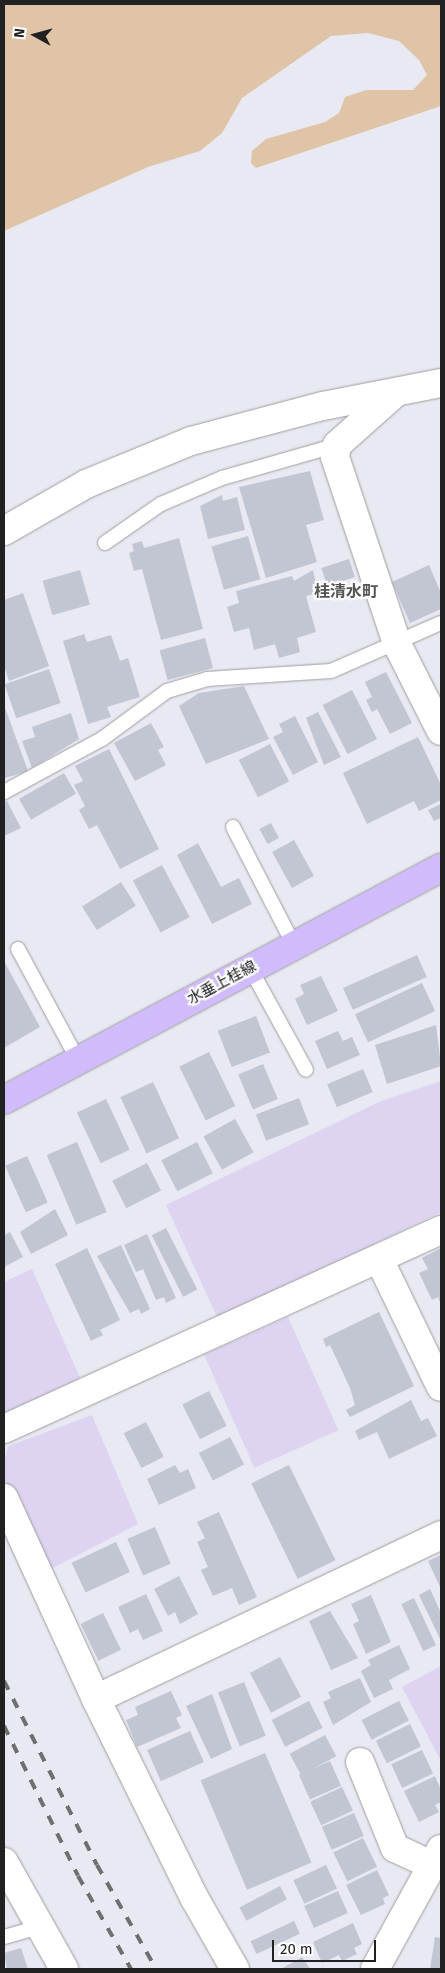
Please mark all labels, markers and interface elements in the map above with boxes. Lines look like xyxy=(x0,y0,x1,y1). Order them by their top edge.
north arrow xyxy=(10,10,60,60)
text: N xyxy=(11,27,29,39)
district label: 桂清水町 xyxy=(314,582,378,602)
street label: 水垂上桂線 xyxy=(185,957,259,1009)
scale bar xyxy=(275,1930,379,1962)
text: 20 m xyxy=(280,1940,313,1958)

